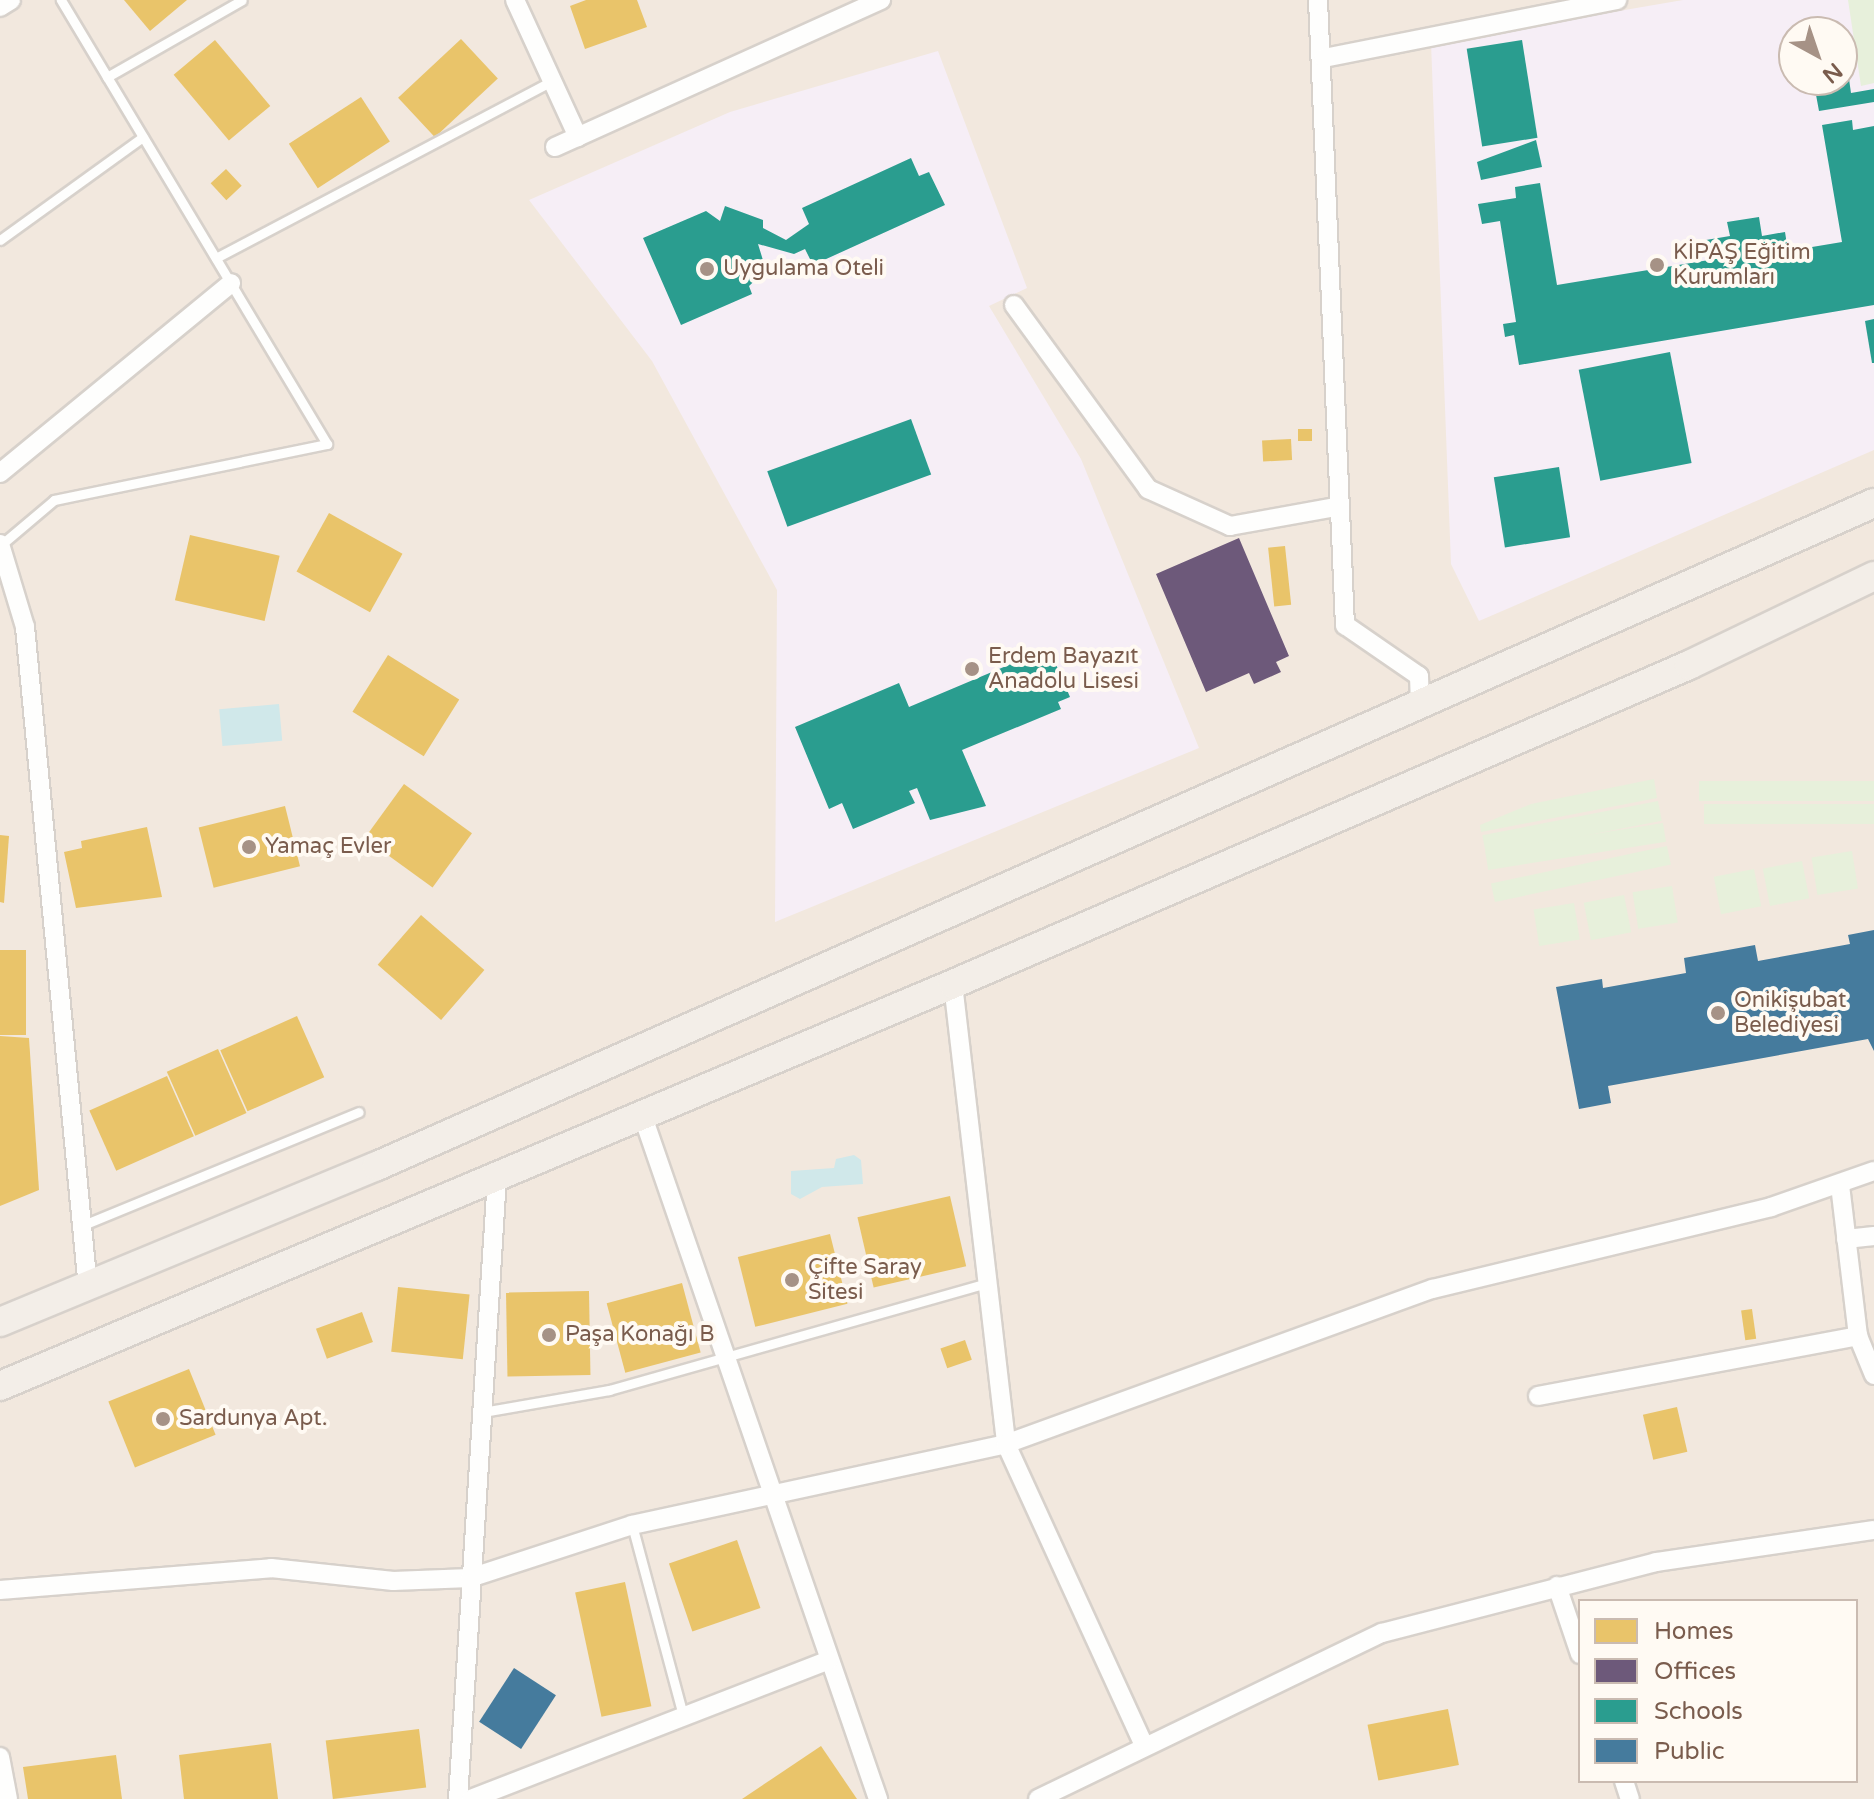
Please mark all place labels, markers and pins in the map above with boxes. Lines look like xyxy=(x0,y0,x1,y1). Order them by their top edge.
place label: KİPAŞ Eğitim Kurumları xyxy=(1673,239,1811,290)
place label: Uygulama Oteli xyxy=(723,256,884,282)
marker: KİPAŞ Eğitim Kurumları xyxy=(1648,256,1666,274)
marker: Uygulama Oteli xyxy=(698,260,716,278)
place label: Erdem Bayazıt Anadolu Lisesi xyxy=(988,643,1139,694)
marker: Erdem Bayazıt Anadolu Lisesi xyxy=(963,660,981,678)
place label: Yamaç Evler xyxy=(265,834,391,860)
marker: Yamaç Evler xyxy=(240,838,258,856)
place label: Onikişubat Belediyesi xyxy=(1734,987,1846,1038)
marker: Onikişubat Belediyesi xyxy=(1709,1004,1727,1022)
place label: Çifte Saray Sitesi xyxy=(808,1254,922,1306)
marker: Çifte Saray Sitesi xyxy=(783,1271,801,1289)
place label: Paşa Konağı B xyxy=(565,1322,714,1348)
marker: Paşa Konağı B xyxy=(540,1326,558,1344)
place label: Sardunya Apt. xyxy=(179,1406,327,1432)
marker: Sardunya Apt. xyxy=(154,1410,172,1428)

